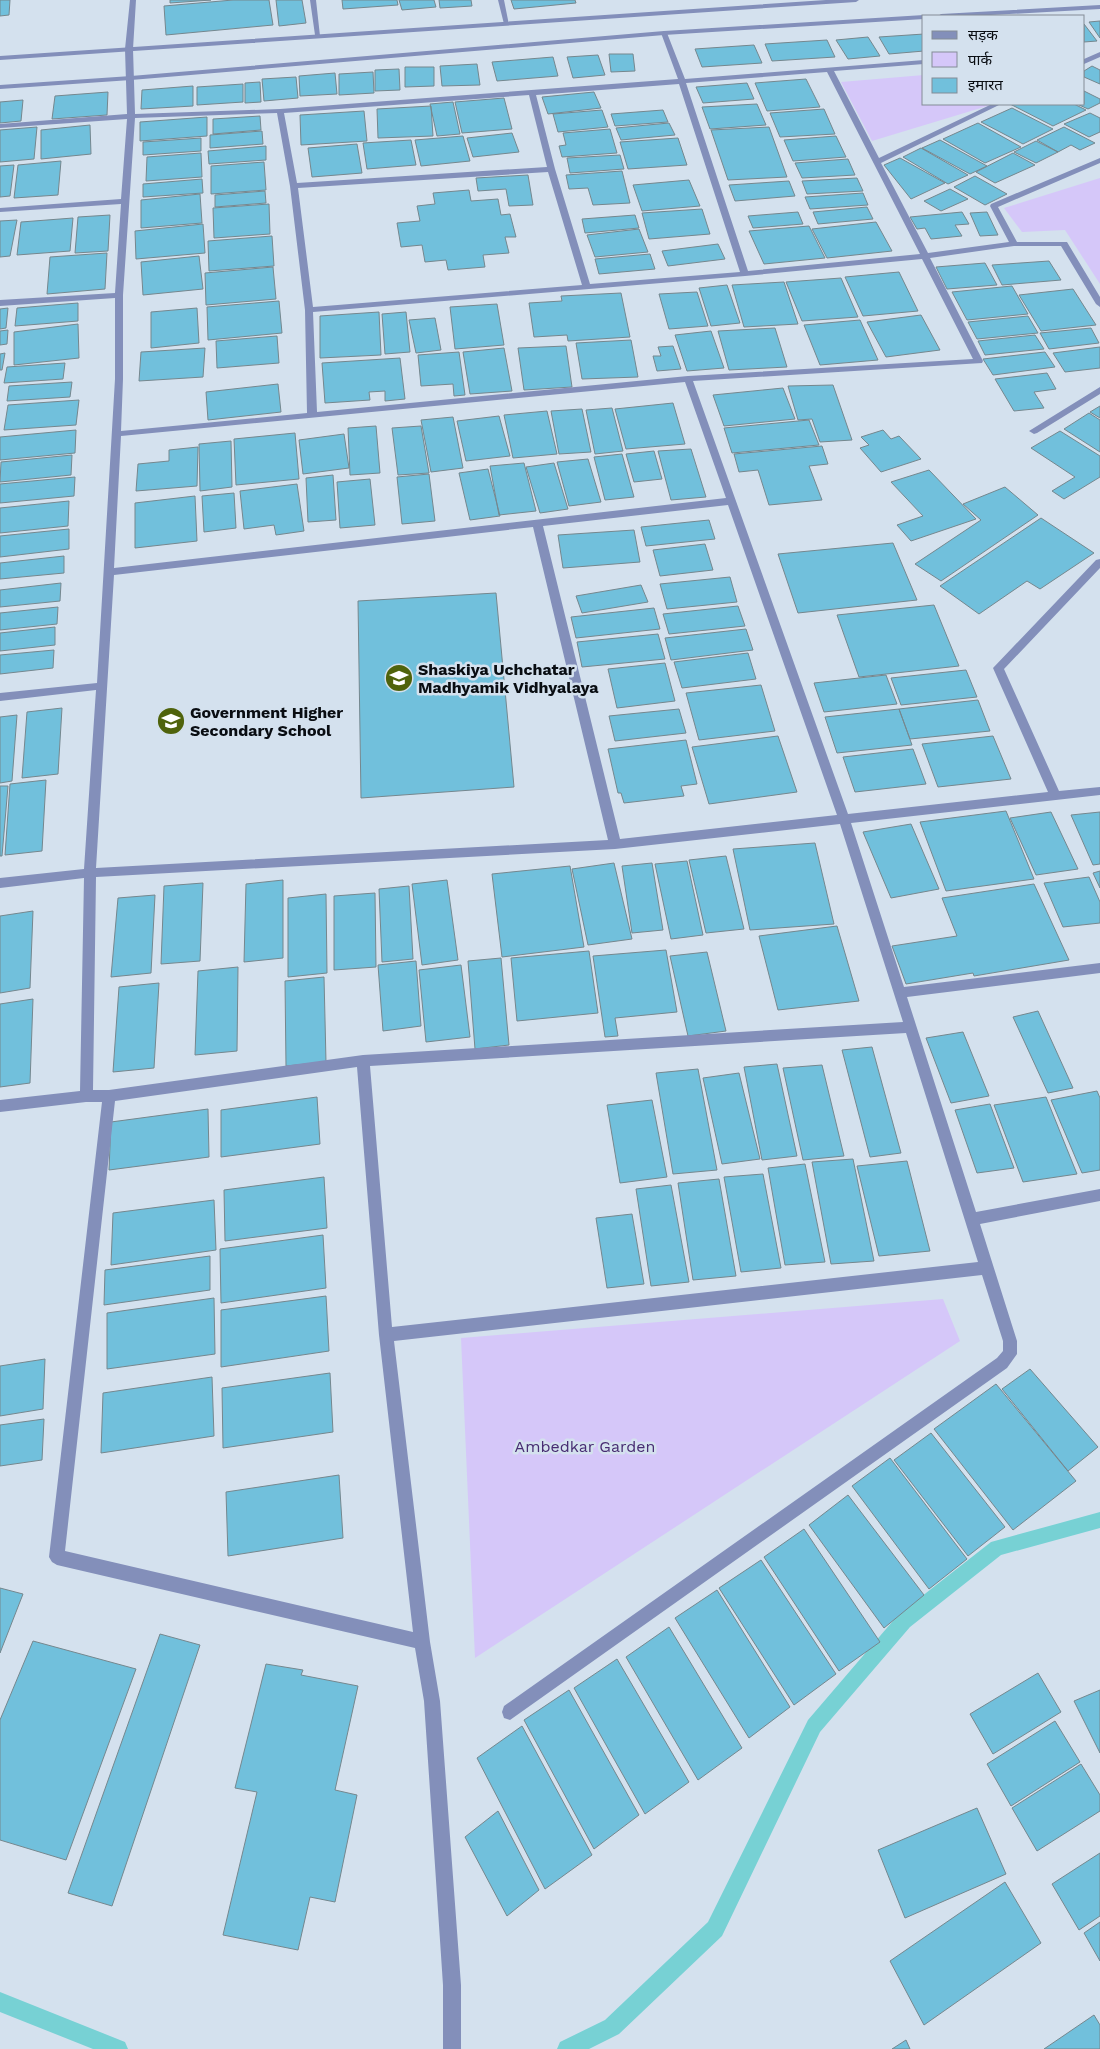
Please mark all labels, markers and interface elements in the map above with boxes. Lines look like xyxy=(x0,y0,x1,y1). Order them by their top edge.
legend xyxy=(922,15,1085,105)
text: सड़क xyxy=(968,26,998,44)
text: पार्क xyxy=(968,51,992,69)
text: इमारत xyxy=(968,76,1003,94)
place label: Shaskiya Uchchatar Madhyamik Vidhyalaya xyxy=(418,660,599,697)
school or university icon: Shaskiya Uchchatar Madhyamik Vidhyalaya xyxy=(384,663,414,693)
place label: Government Higher Secondary School xyxy=(190,703,343,740)
school or university icon: Government Higher Secondary School xyxy=(156,706,186,736)
park label: Ambedkar Garden xyxy=(515,1437,655,1456)

